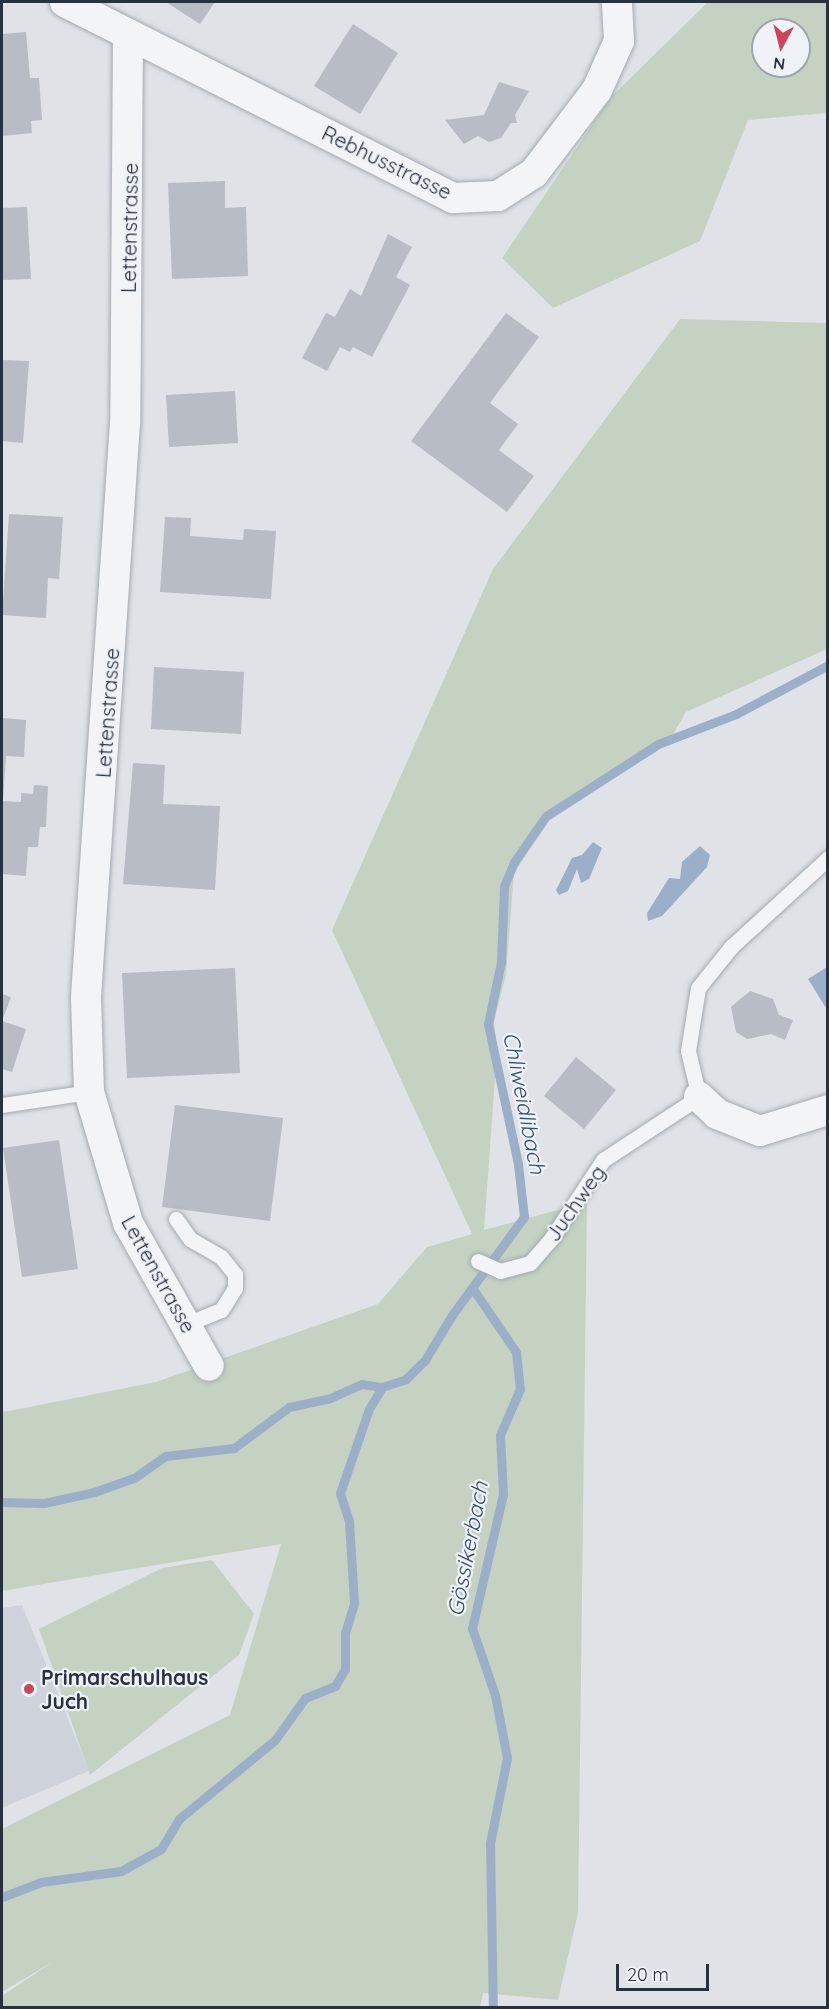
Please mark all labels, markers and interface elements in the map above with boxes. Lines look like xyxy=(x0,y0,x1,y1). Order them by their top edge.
north arrow xyxy=(751,18,811,78)
text: N xyxy=(772,53,786,75)
street label: Rebhusstrasse xyxy=(318,120,456,204)
street label: Lettenstrasse xyxy=(115,163,143,293)
street label: Lettenstrasse xyxy=(90,647,124,779)
water label: Chliweidlibach xyxy=(497,1030,551,1176)
street label: Juchweg xyxy=(540,1160,610,1246)
street label: Lettenstrasse xyxy=(116,1211,202,1337)
water label: Gössikerbach xyxy=(442,1479,494,1619)
place label: Primarschulhaus Juch xyxy=(41,1664,208,1714)
marker: Primarschulhaus Juch xyxy=(22,1682,36,1696)
scale bar xyxy=(619,1952,712,1990)
text: 20 m xyxy=(627,1963,669,1986)

